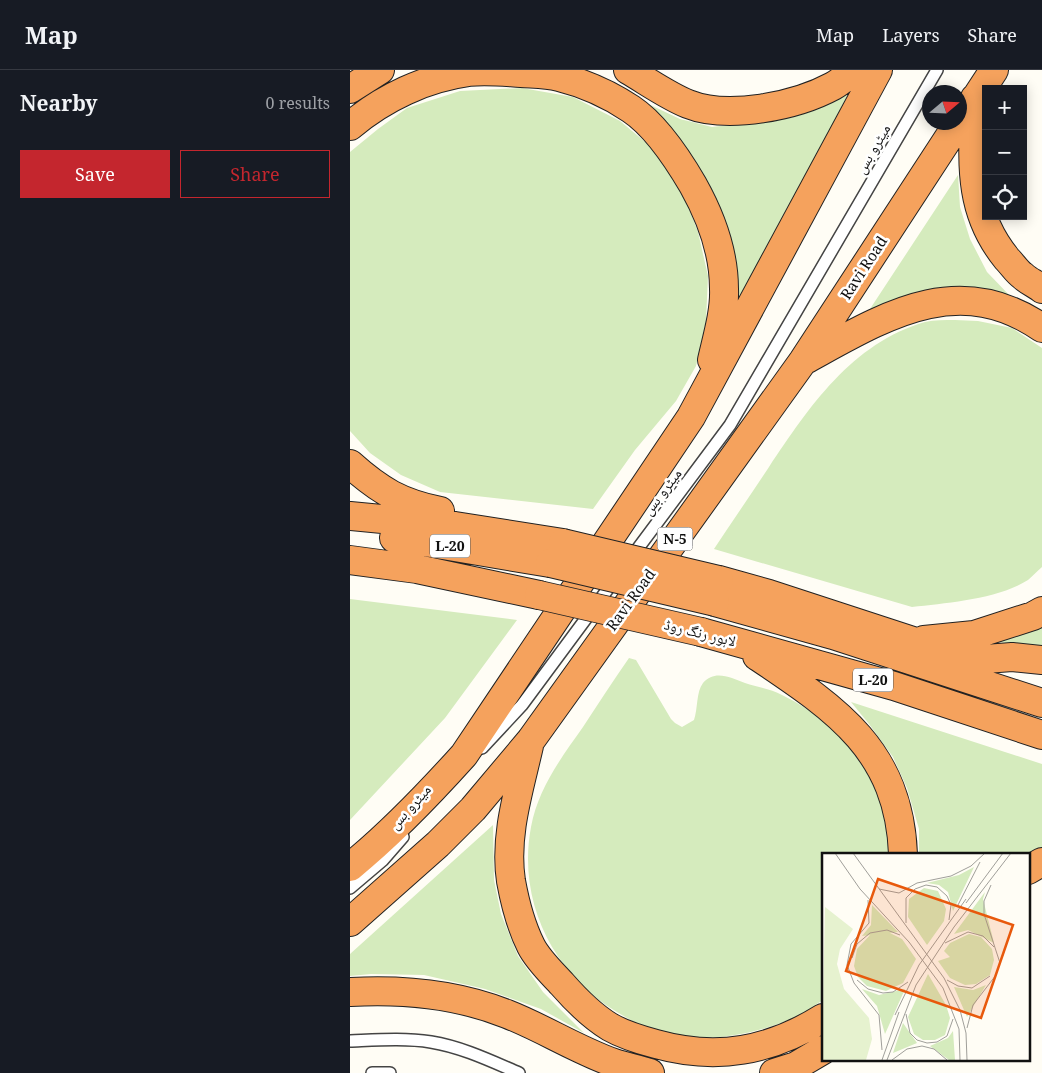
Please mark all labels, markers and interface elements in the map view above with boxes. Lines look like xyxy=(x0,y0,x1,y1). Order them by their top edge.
text: Map xyxy=(25,18,78,51)
text: Map xyxy=(816,23,854,47)
text: Layers xyxy=(882,23,940,47)
text: Share xyxy=(968,23,1017,47)
north arrow xyxy=(922,85,967,130)
map controls xyxy=(982,85,1027,220)
button: + xyxy=(982,85,1027,130)
text: Nearby xyxy=(20,89,98,117)
text: 0 results xyxy=(266,92,330,114)
street label: میٹرو بس xyxy=(850,120,895,177)
button: − xyxy=(982,130,1027,175)
button: Save xyxy=(20,150,170,198)
button: Share xyxy=(180,150,330,198)
button: locate xyxy=(982,175,1027,220)
street label: Ravi Road xyxy=(835,232,891,303)
street label: میٹرو بس xyxy=(637,464,686,520)
road number: N-5 xyxy=(658,528,692,550)
road number: L-20 xyxy=(430,534,470,558)
street label: Ravi Road xyxy=(601,564,659,634)
street label: لاہور رنگ روڈ xyxy=(662,613,738,651)
road number: L-20 xyxy=(853,668,893,692)
street label: میٹرو بس xyxy=(384,779,436,834)
inset map xyxy=(822,853,1030,1060)

